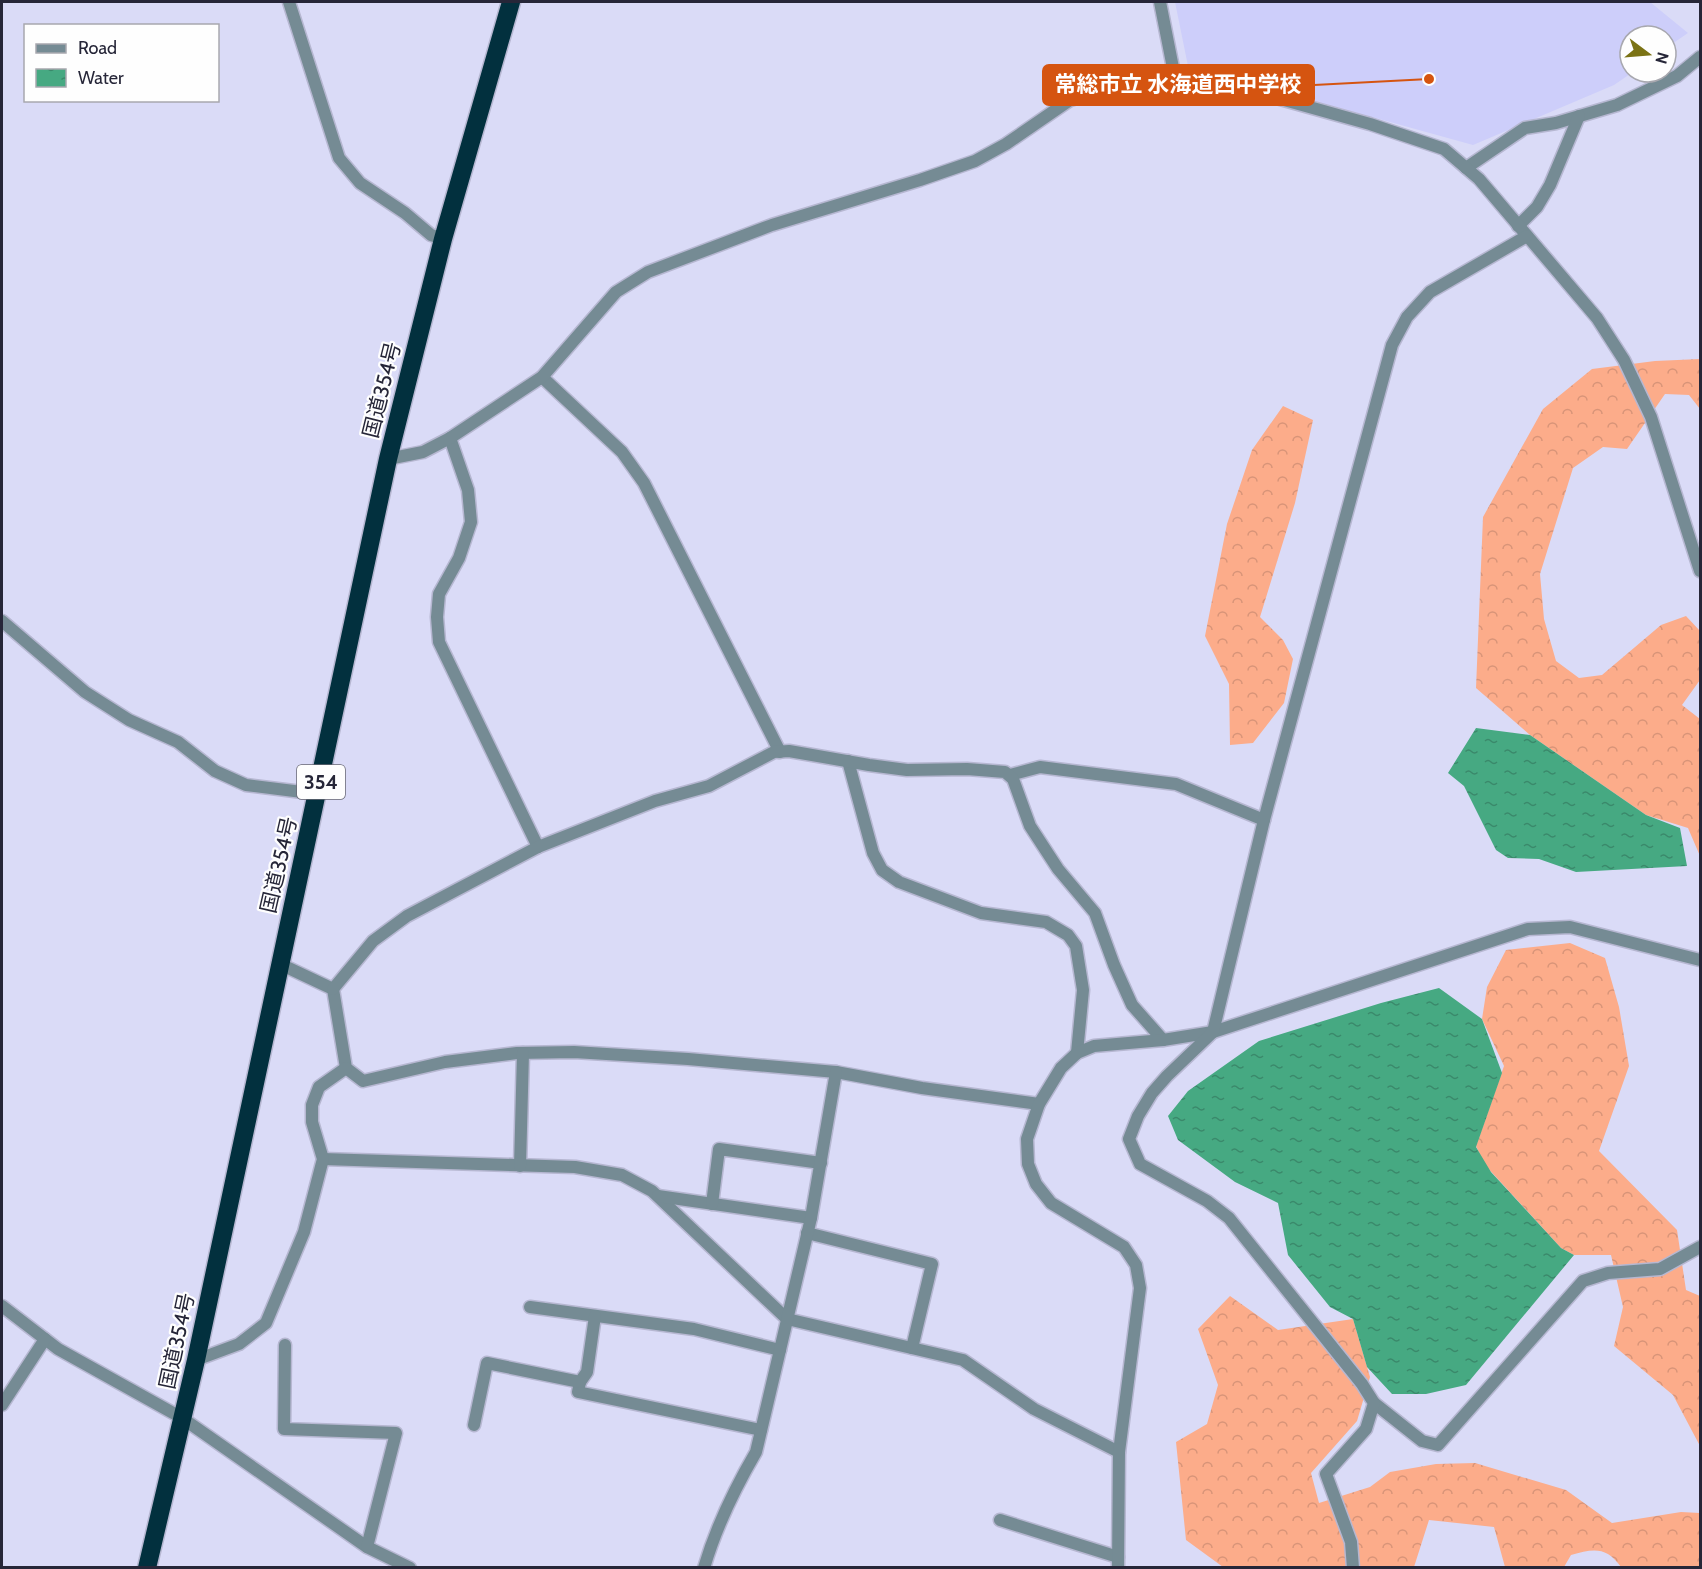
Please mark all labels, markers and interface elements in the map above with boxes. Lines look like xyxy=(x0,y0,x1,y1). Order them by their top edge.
legend xyxy=(24,24,219,102)
north arrow xyxy=(1618,24,1678,84)
text: Road xyxy=(78,37,117,59)
text: N xyxy=(1651,50,1673,66)
callout: 常総市立 水海道西中学校 xyxy=(1043,65,1314,105)
text: Water xyxy=(78,67,124,89)
text: 常総市立 水海道西中学校 xyxy=(1055,71,1301,98)
street label: 国道354号 xyxy=(358,339,405,440)
road number: 354 xyxy=(297,765,345,799)
street label: 国道354号 xyxy=(255,814,302,915)
street label: 国道354号 xyxy=(154,1290,199,1391)

